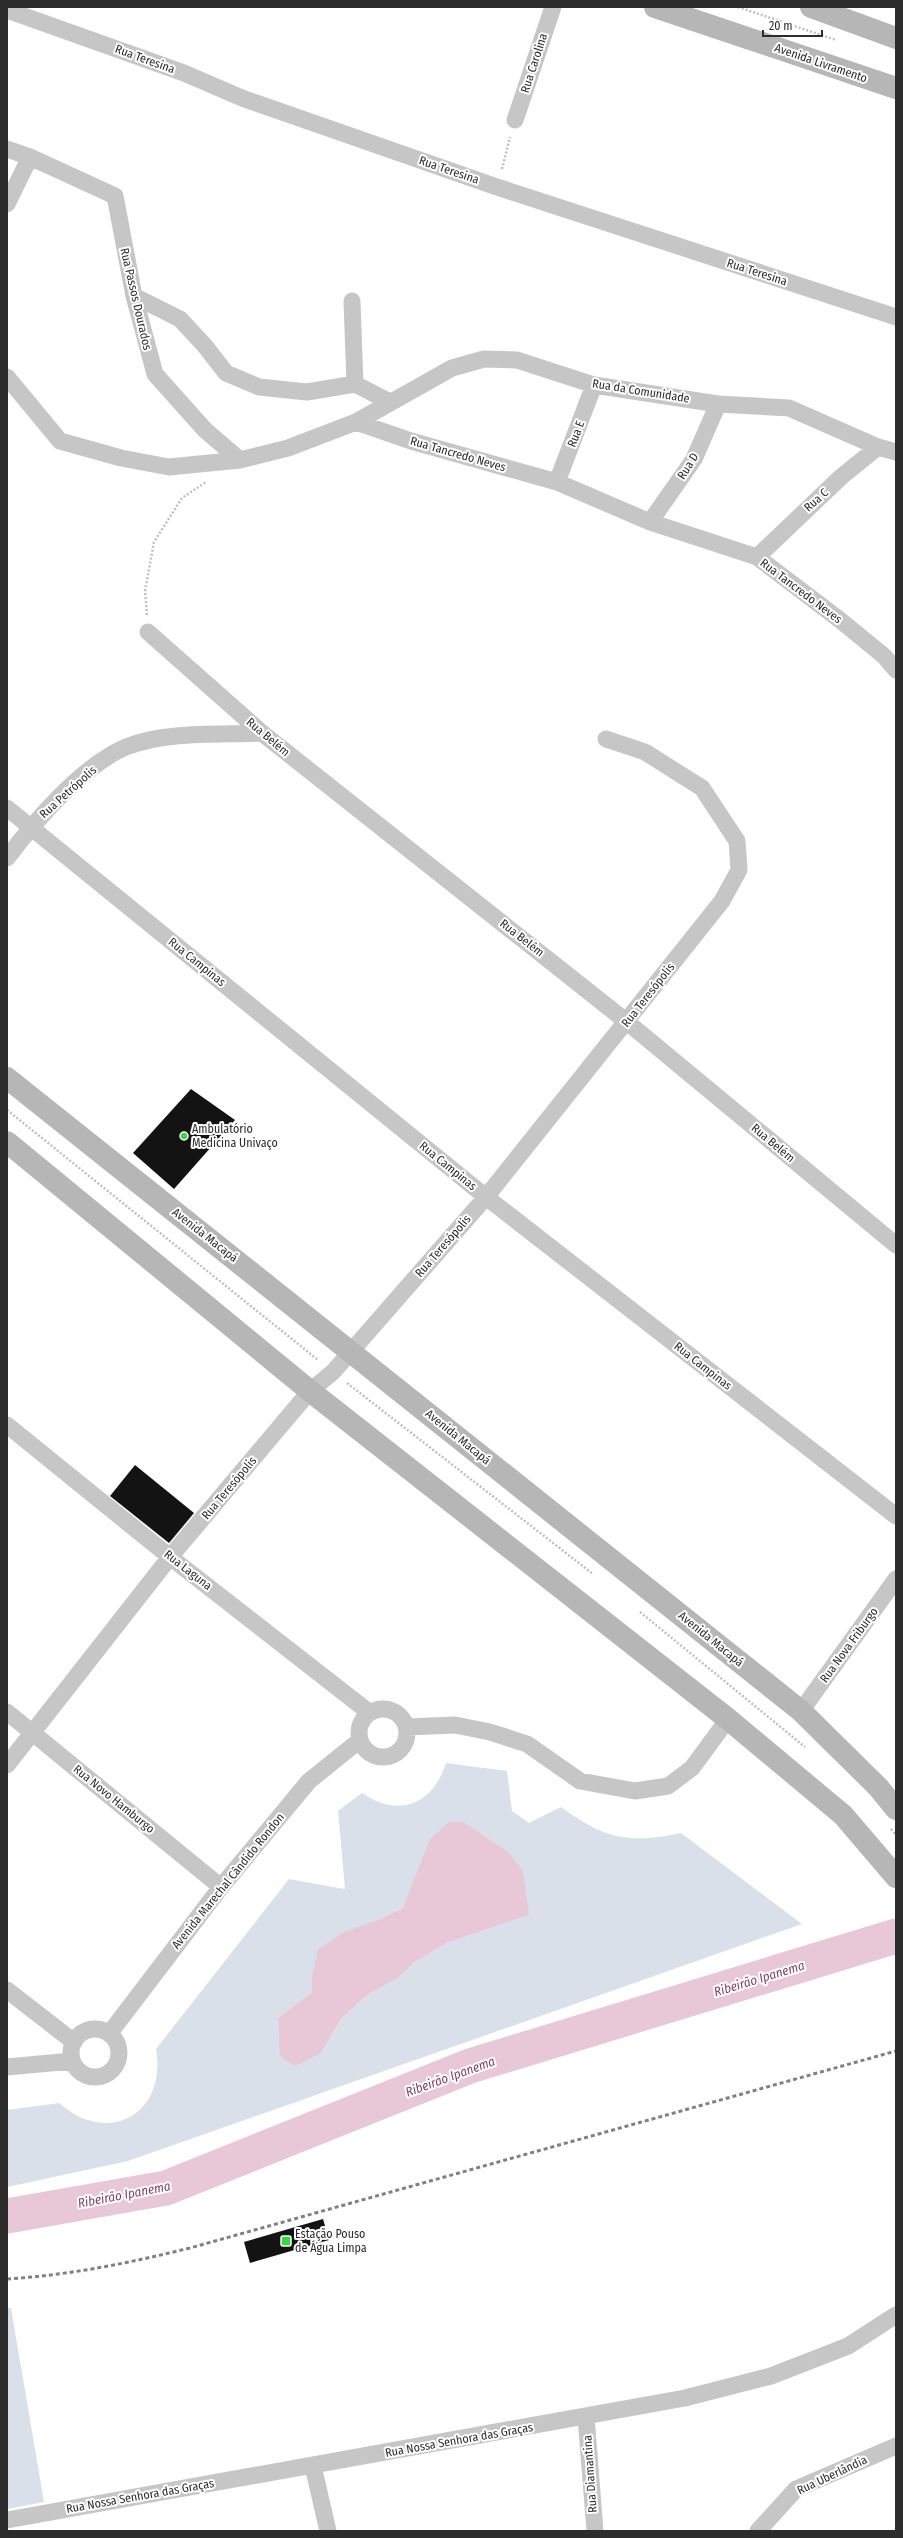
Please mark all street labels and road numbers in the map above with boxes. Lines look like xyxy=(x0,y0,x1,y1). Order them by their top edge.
street label: Rua Carolina xyxy=(518,31,550,95)
street label: Avenida Livramento xyxy=(773,41,869,85)
street label: Rua Teresina xyxy=(113,42,177,76)
street label: Rua Teresina xyxy=(417,153,481,187)
street label: Rua Passos Dourados xyxy=(117,247,155,351)
street label: Rua Teresina xyxy=(725,256,789,288)
street label: Rua da Comunidade xyxy=(591,376,691,406)
street label: Rua E xyxy=(565,418,588,449)
street label: Rua Tancredo Neves xyxy=(409,434,507,474)
street label: Rua D xyxy=(675,450,701,482)
street label: Rua C xyxy=(801,486,831,514)
street label: Rua Tancredo Neves xyxy=(757,556,845,626)
street label: Rua Belém xyxy=(243,715,293,759)
street label: Rua Petrópolis xyxy=(37,763,99,821)
street label: Rua Belém xyxy=(497,916,547,960)
street label: Rua Campinas xyxy=(166,935,228,989)
street label: Rua Teresópolis xyxy=(619,960,677,1030)
street label: Rua Belém xyxy=(748,1121,798,1165)
street label: Rua Campinas xyxy=(417,1139,479,1193)
street label: Avenida Macapá xyxy=(169,1205,241,1265)
street label: Rua Teresópolis xyxy=(412,1212,474,1280)
street label: Rua Campinas xyxy=(671,1339,735,1393)
street label: Avenida Macapá xyxy=(423,1407,493,1468)
street label: Rua Teresópolis xyxy=(199,1454,259,1522)
street label: Rua Laguna xyxy=(161,1547,215,1593)
street label: Rua Nova Friburgo xyxy=(817,1605,881,1685)
street label: Avenida Macapá xyxy=(676,1609,746,1670)
street label: Rua Novo Hamburgo xyxy=(71,1762,157,1836)
street label: Avenida Marechal Cândido Rondon xyxy=(169,1810,287,1952)
street label: Rua Nossa Senhora das Graças xyxy=(384,2420,534,2460)
street label: Rua Diamantina xyxy=(580,2435,600,2513)
street label: Rua Uberlândia xyxy=(795,2453,869,2497)
street label: Rua Nossa Senhora das Graças xyxy=(65,2476,215,2516)

